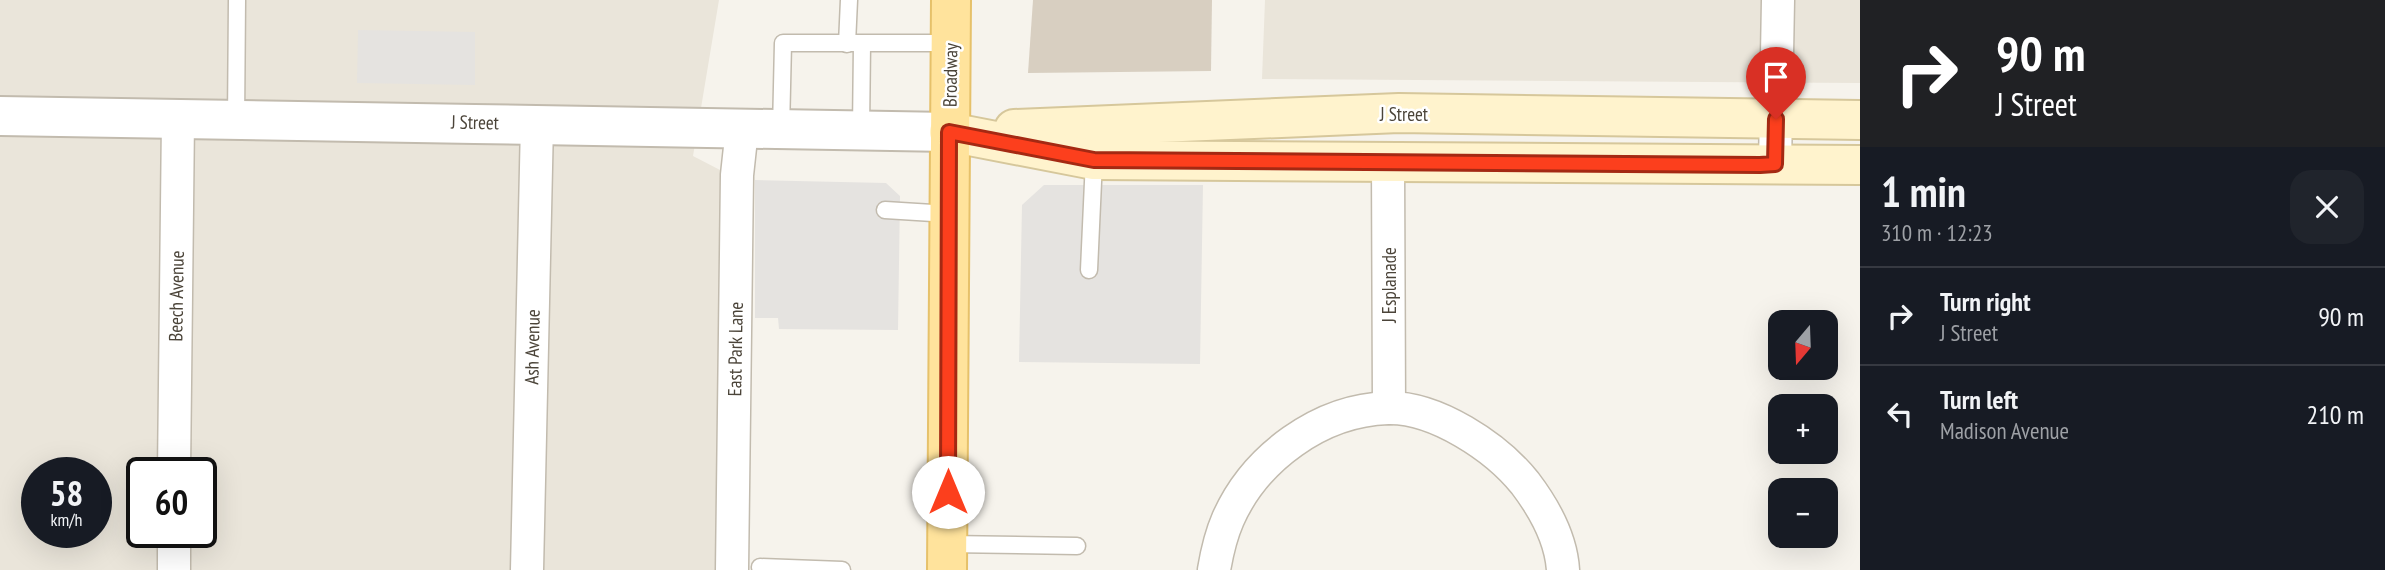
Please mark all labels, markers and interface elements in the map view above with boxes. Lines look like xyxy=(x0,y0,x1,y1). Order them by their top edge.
text: 90 m xyxy=(1996,21,2085,85)
icon: right xyxy=(1881,28,1972,119)
street label: Broadway xyxy=(937,42,963,107)
pin xyxy=(1746,47,1806,119)
icon: arrive xyxy=(1757,58,1795,96)
text: J Street xyxy=(1996,83,2077,125)
street label: J Street xyxy=(1379,102,1429,126)
street label: J Street xyxy=(450,110,500,134)
text: 1 min xyxy=(1881,164,1966,219)
button: close xyxy=(2290,170,2364,244)
text: 310 m · 12:23 xyxy=(1881,218,1993,247)
street label: J Esplanade xyxy=(1377,247,1401,324)
street label: Beech Avenue xyxy=(163,250,189,342)
text: Turn right xyxy=(1940,285,2031,318)
icon: right xyxy=(1881,297,1919,335)
text: 90 m xyxy=(2318,300,2364,333)
street label: East Park Lane xyxy=(722,301,748,397)
street label: Ash Avenue xyxy=(519,309,545,385)
north arrow xyxy=(1768,310,1838,380)
map controls xyxy=(1768,310,1838,548)
text: J Street xyxy=(1940,318,1998,347)
text: Turn left xyxy=(1940,383,2018,416)
button: + xyxy=(1768,394,1838,464)
icon: left xyxy=(1881,395,1919,433)
text: 210 m xyxy=(2306,398,2364,431)
text: Madison Avenue xyxy=(1940,416,2069,445)
position arrow xyxy=(911,455,985,529)
speed limit sign: 60 xyxy=(126,457,217,548)
text: 58 xyxy=(50,470,83,516)
button: − xyxy=(1768,478,1838,548)
text: km/h xyxy=(51,508,82,531)

